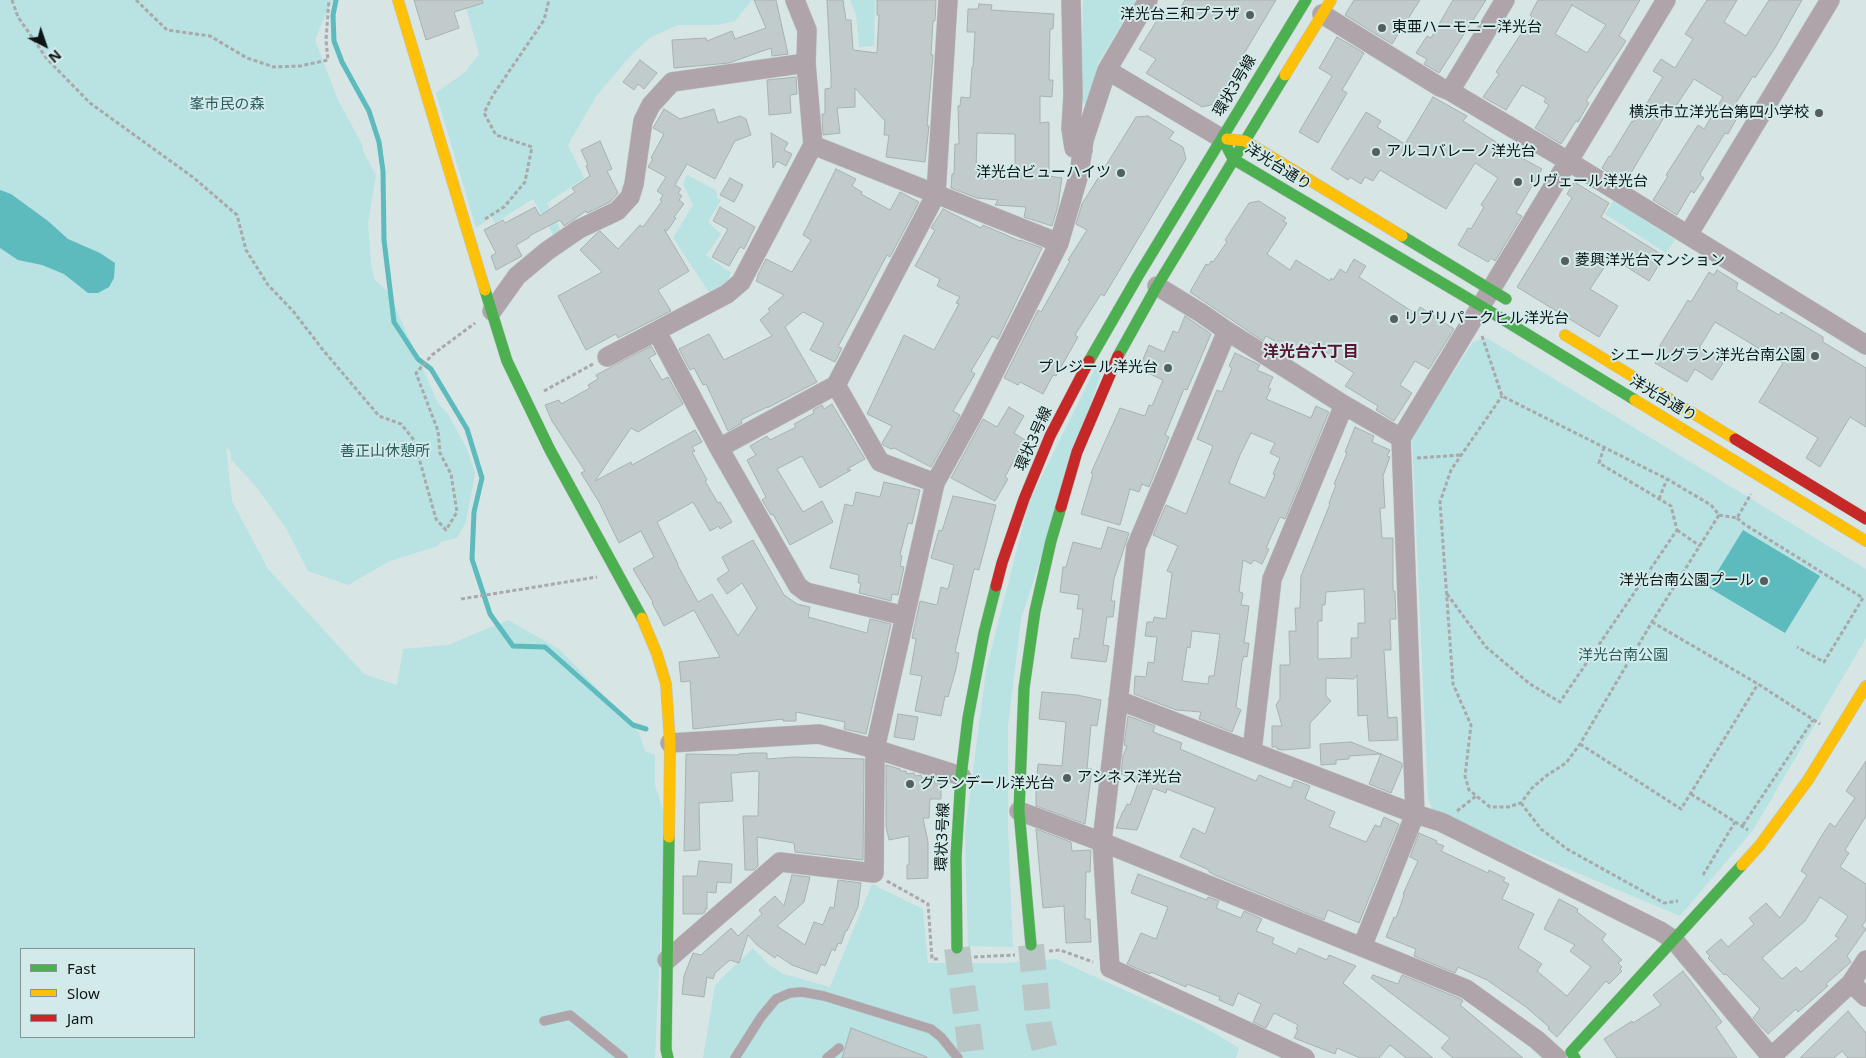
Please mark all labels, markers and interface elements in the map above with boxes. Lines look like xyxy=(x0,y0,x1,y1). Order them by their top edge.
place label: 洋光台三和プラザ xyxy=(1120,6,1240,24)
marker: 洋光台三和プラザ xyxy=(1244,9,1256,21)
place label: 東亜ハーモニー洋光台 xyxy=(1392,19,1542,37)
north arrow xyxy=(20,20,70,70)
marker: 東亜ハーモニー洋光台 xyxy=(1376,22,1388,34)
text: N xyxy=(45,46,66,68)
street label: 環状3号線 xyxy=(1210,52,1260,120)
park label: 峯市民の森 xyxy=(190,96,264,114)
place label: 横浜市立洋光台第四小学校 xyxy=(1629,104,1809,122)
marker: 横浜市立洋光台第四小学校 xyxy=(1813,107,1825,119)
street label: 洋光台通り xyxy=(1241,139,1315,195)
place label: アルコバレーノ洋光台 xyxy=(1386,143,1536,161)
marker: アルコバレーノ洋光台 xyxy=(1370,146,1382,158)
place label: 洋光台ビューハイツ xyxy=(976,164,1111,182)
marker: 洋光台ビューハイツ xyxy=(1115,167,1127,179)
place label: リヴェール洋光台 xyxy=(1528,173,1648,191)
marker: リヴェール洋光台 xyxy=(1512,176,1524,188)
place label: 菱興洋光台マンション xyxy=(1575,252,1725,270)
marker: 菱興洋光台マンション xyxy=(1559,255,1571,267)
place label: リブリパークヒル洋光台 xyxy=(1404,310,1569,328)
marker: リブリパークヒル洋光台 xyxy=(1388,313,1400,325)
district label: 洋光台六丁目 xyxy=(1263,342,1359,362)
place label: シエールグラン洋光台南公園 xyxy=(1610,347,1805,365)
marker: シエールグラン洋光台南公園 xyxy=(1809,350,1821,362)
place label: プレジール洋光台 xyxy=(1038,359,1158,377)
marker: プレジール洋光台 xyxy=(1162,362,1174,374)
street label: 洋光台通り xyxy=(1626,372,1700,426)
street label: 環状3号線 xyxy=(1012,404,1056,474)
park label: 善正山休憩所 xyxy=(340,443,430,461)
place label: 洋光台南公園プール xyxy=(1619,572,1754,590)
marker: 洋光台南公園プール xyxy=(1758,575,1770,587)
park label: 洋光台南公園 xyxy=(1578,647,1668,665)
place label: アシネス洋光台 xyxy=(1077,769,1182,787)
marker: アシネス洋光台 xyxy=(1061,772,1073,784)
place label: グランデール洋光台 xyxy=(920,775,1055,793)
marker: グランデール洋光台 xyxy=(904,778,916,790)
street label: 環状3号線 xyxy=(933,802,953,872)
legend xyxy=(20,948,195,1038)
text: Fast xyxy=(67,958,96,978)
text: Slow xyxy=(67,983,100,1003)
text: Jam xyxy=(67,1008,94,1028)

